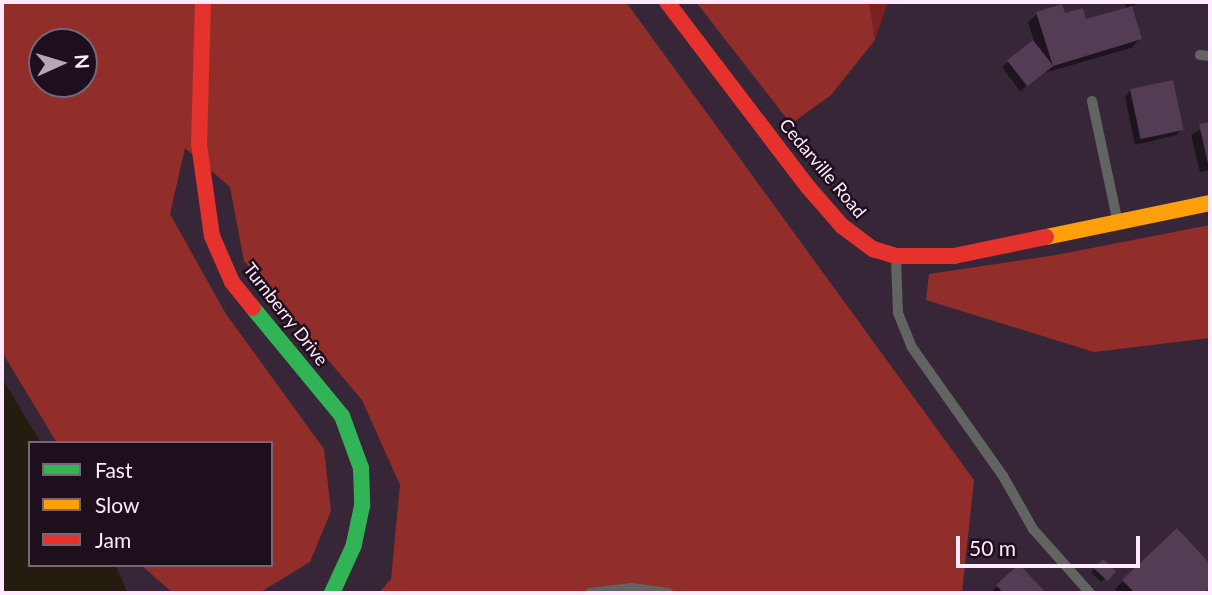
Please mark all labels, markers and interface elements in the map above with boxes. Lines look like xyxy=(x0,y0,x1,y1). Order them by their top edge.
north arrow xyxy=(28,28,98,98)
text: N xyxy=(70,54,94,70)
street label: Cedarville Road xyxy=(775,114,871,222)
street label: Turnberry Drive xyxy=(239,258,333,370)
legend xyxy=(28,441,273,567)
text: Fast xyxy=(95,457,132,482)
text: Slow xyxy=(95,492,139,517)
scale bar xyxy=(960,522,1144,566)
text: Jam xyxy=(95,527,131,552)
text: 50 m xyxy=(969,535,1016,560)

